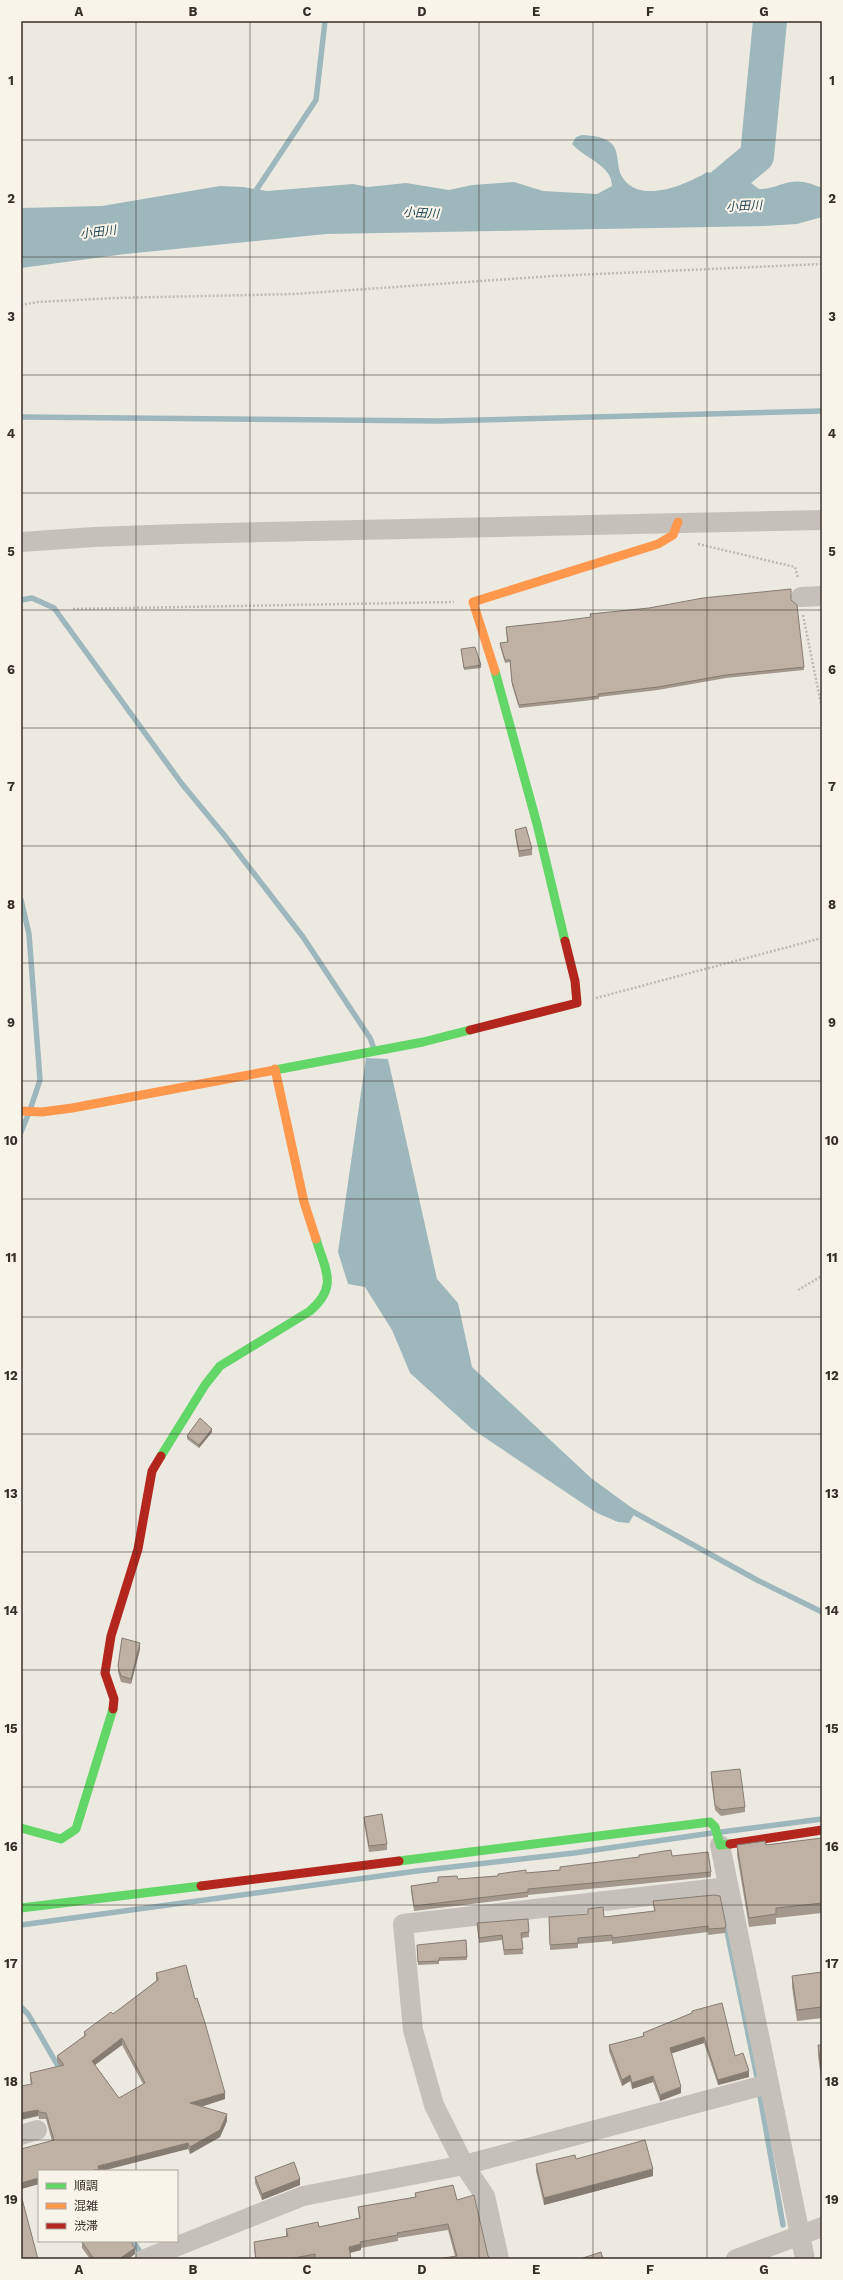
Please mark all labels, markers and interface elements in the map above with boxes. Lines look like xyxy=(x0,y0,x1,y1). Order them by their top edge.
text: A xyxy=(75,4,84,19)
text: B xyxy=(189,4,198,19)
text: C xyxy=(303,4,312,19)
text: D xyxy=(417,4,427,19)
text: E xyxy=(532,4,540,19)
text: F xyxy=(646,4,654,19)
text: G xyxy=(759,4,769,19)
text: 1 xyxy=(8,73,14,88)
text: 1 xyxy=(829,73,835,88)
text: 2 xyxy=(7,191,15,206)
text: 2 xyxy=(828,191,836,206)
water label: 小田川 xyxy=(726,198,764,214)
water label: 小田川 xyxy=(403,205,441,221)
water label: 小田川 xyxy=(79,223,119,241)
text: 3 xyxy=(7,309,15,324)
text: 3 xyxy=(828,309,836,324)
text: 4 xyxy=(7,426,16,441)
text: 4 xyxy=(828,426,837,441)
text: 5 xyxy=(7,544,15,559)
text: 5 xyxy=(828,544,836,559)
text: 6 xyxy=(7,662,15,677)
text: 6 xyxy=(828,662,836,677)
text: 7 xyxy=(7,779,15,794)
text: 7 xyxy=(828,779,836,794)
text: 8 xyxy=(7,897,15,912)
text: 8 xyxy=(828,897,836,912)
text: 9 xyxy=(7,1015,15,1030)
text: 9 xyxy=(828,1015,836,1030)
text: 10 xyxy=(4,1133,18,1148)
text: 10 xyxy=(825,1133,839,1148)
text: 11 xyxy=(5,1250,17,1265)
text: 11 xyxy=(826,1250,838,1265)
text: 12 xyxy=(4,1368,18,1383)
text: 12 xyxy=(825,1368,839,1383)
text: 13 xyxy=(4,1486,18,1501)
text: 13 xyxy=(825,1486,839,1501)
text: 14 xyxy=(4,1603,19,1618)
text: 14 xyxy=(825,1603,840,1618)
text: 15 xyxy=(4,1721,18,1736)
text: 15 xyxy=(825,1721,839,1736)
text: 16 xyxy=(4,1839,18,1854)
text: 16 xyxy=(825,1839,839,1854)
text: 17 xyxy=(4,1956,18,1971)
text: 17 xyxy=(825,1956,839,1971)
text: 18 xyxy=(4,2074,18,2089)
text: 18 xyxy=(825,2074,839,2089)
legend xyxy=(38,2170,178,2242)
text: 順調 xyxy=(74,2179,98,2193)
text: 19 xyxy=(4,2192,18,2207)
text: 19 xyxy=(825,2192,839,2207)
text: 混雑 xyxy=(74,2199,98,2213)
text: 渋滞 xyxy=(74,2219,98,2233)
text: A xyxy=(75,2262,84,2277)
text: B xyxy=(189,2262,198,2277)
text: C xyxy=(303,2262,312,2277)
text: D xyxy=(417,2262,427,2277)
text: E xyxy=(532,2262,540,2277)
text: F xyxy=(646,2262,654,2277)
text: G xyxy=(759,2262,769,2277)

